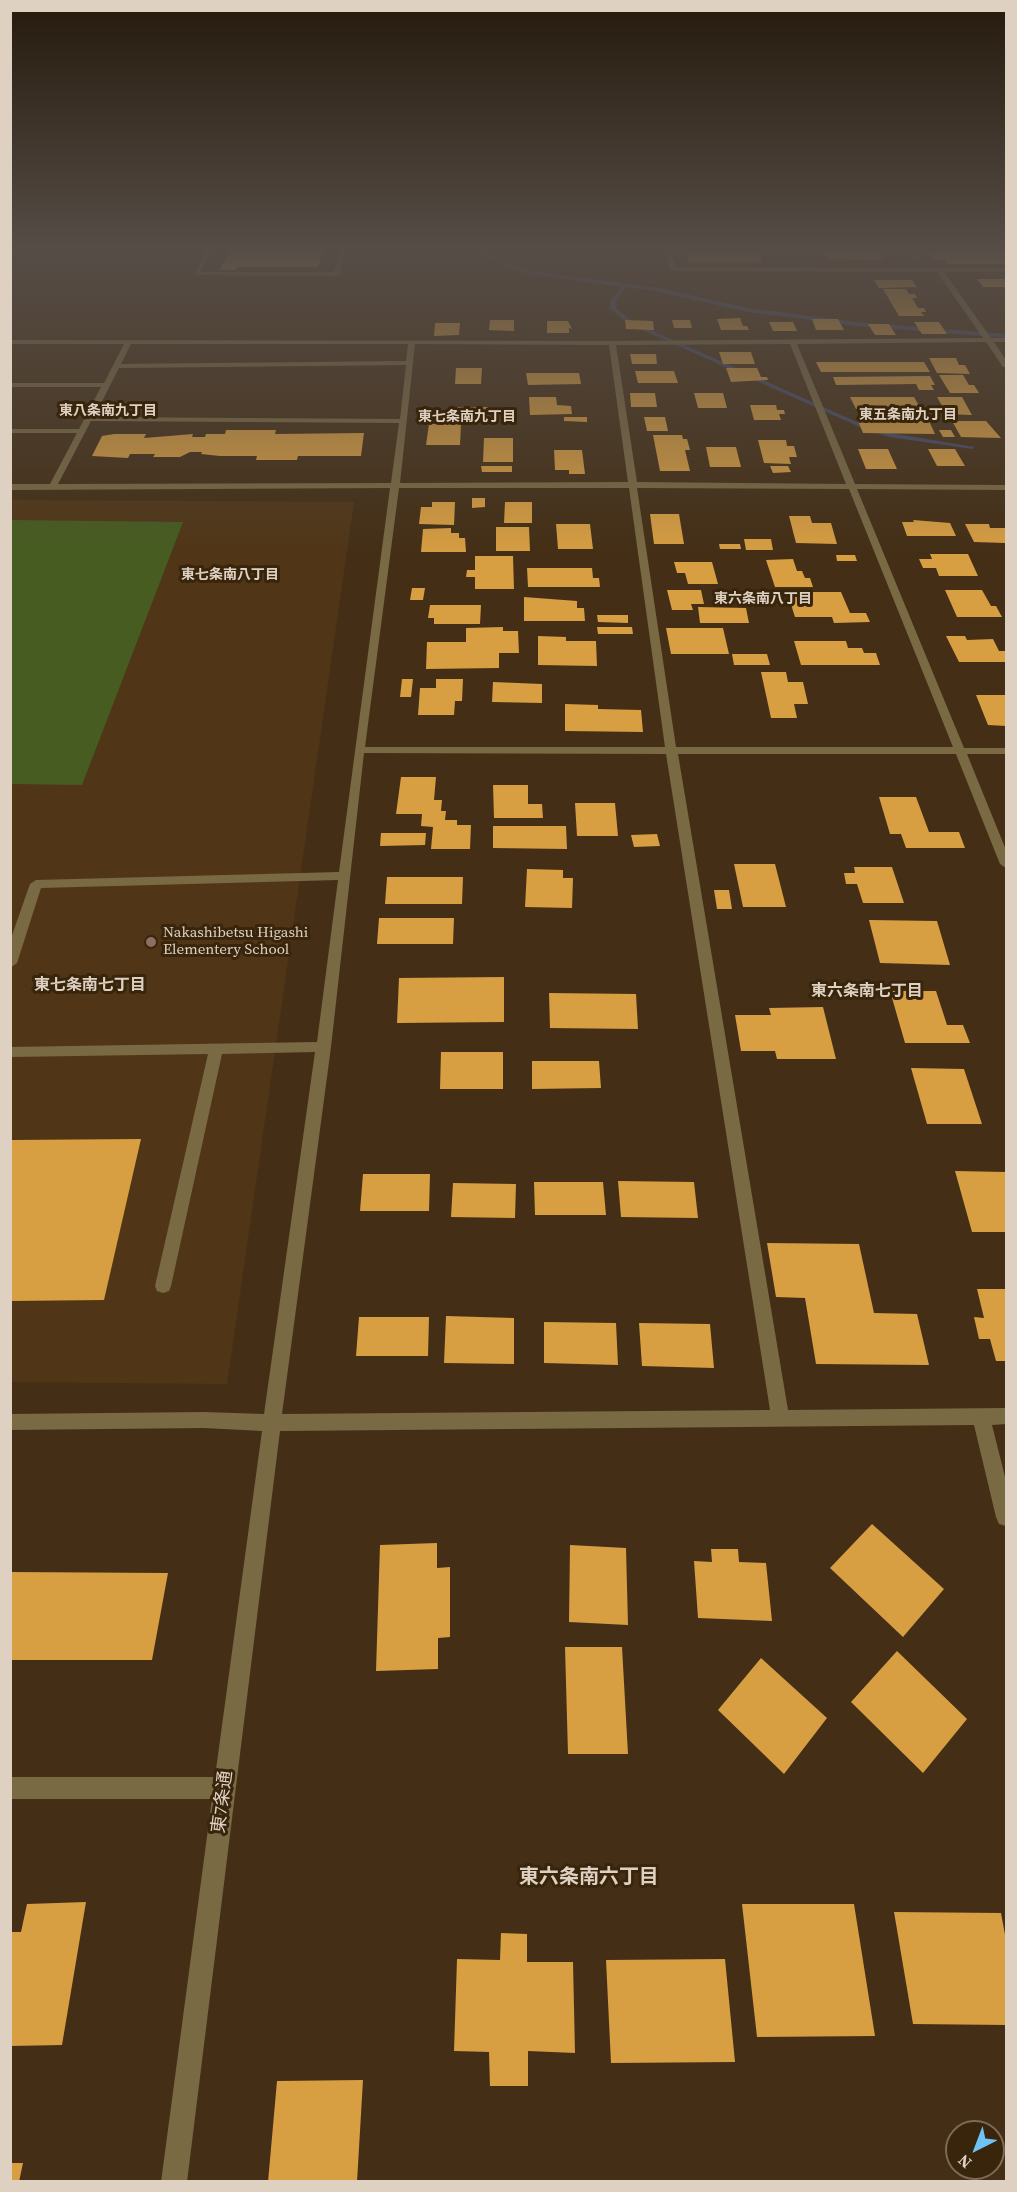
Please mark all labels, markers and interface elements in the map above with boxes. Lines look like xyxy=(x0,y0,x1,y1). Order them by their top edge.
district label: 東八条南九丁目 xyxy=(59,403,157,419)
district label: 東五条南九丁目 xyxy=(859,407,957,423)
district label: 東七条南九丁目 xyxy=(418,409,516,425)
district label: 東七条南八丁目 xyxy=(181,567,279,583)
district label: 東六条南八丁目 xyxy=(714,591,812,607)
place label: Nakashibetsu Higashi Elementery School xyxy=(163,924,308,959)
marker: Nakashibetsu Higashi Elementery School xyxy=(144,935,158,949)
district label: 東七条南七丁目 xyxy=(34,976,146,996)
district label: 東六条南七丁目 xyxy=(811,982,923,1002)
street label: 東7条通 xyxy=(208,1769,238,1835)
district label: 東六条南六丁目 xyxy=(519,1866,659,1890)
north arrow xyxy=(945,2120,1005,2180)
text: N xyxy=(953,2150,976,2174)

